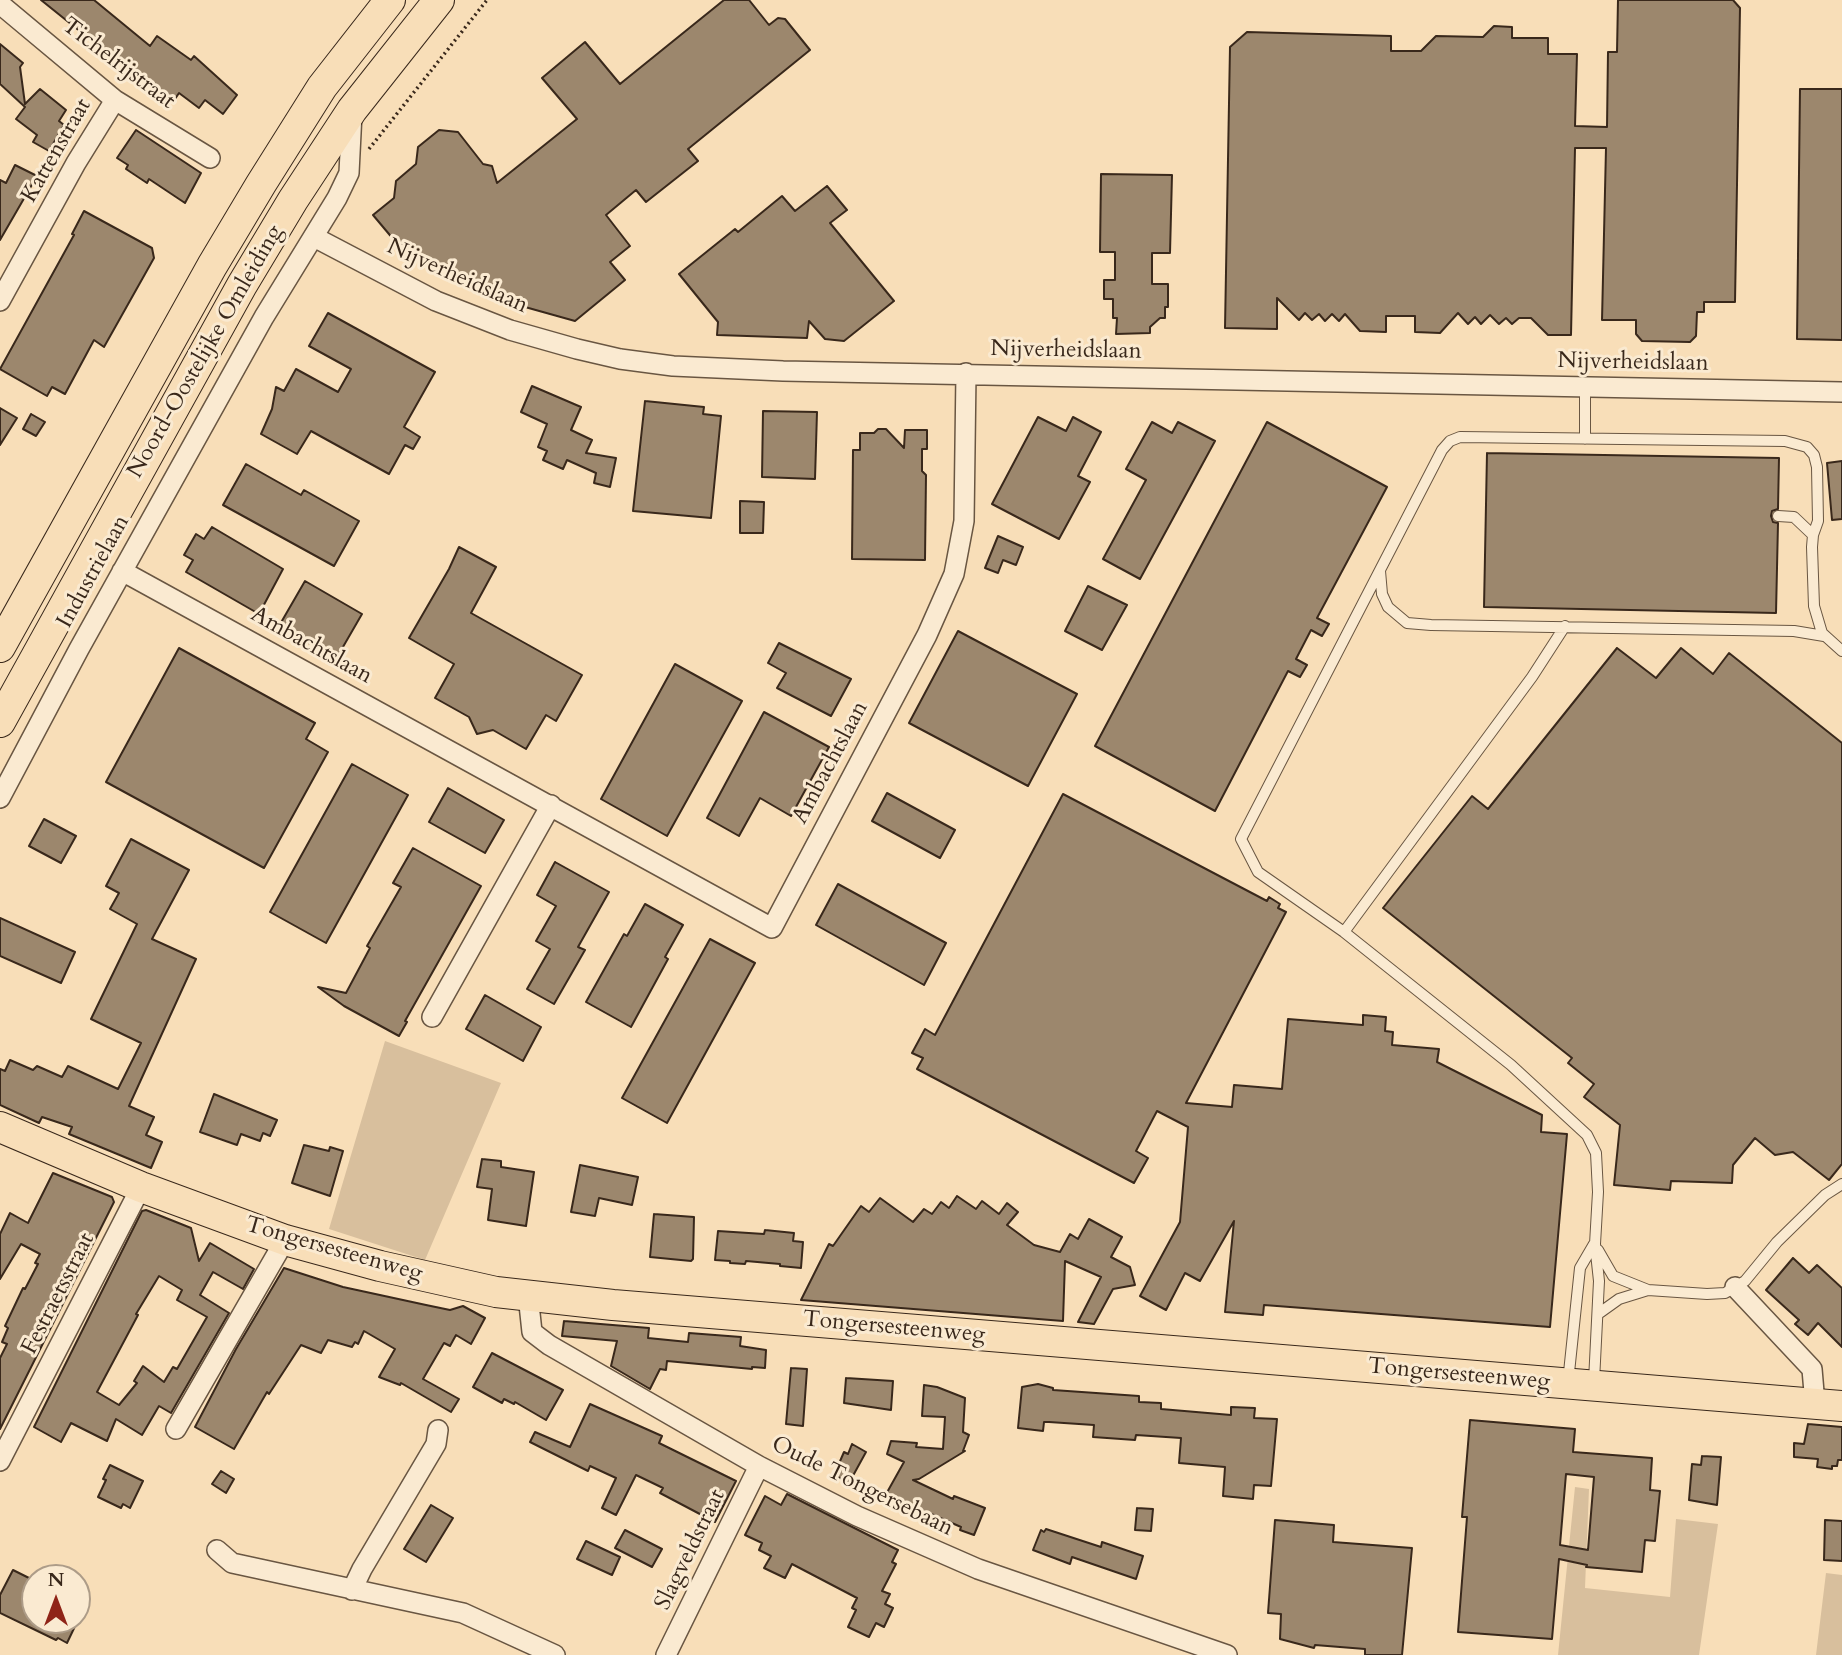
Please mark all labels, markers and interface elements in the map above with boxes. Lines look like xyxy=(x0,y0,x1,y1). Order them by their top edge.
street label: Tichelrijstraat xyxy=(56,12,180,116)
street label: Kattenstraat xyxy=(16,94,98,208)
street label: Noord-Oostelijke Omleiding xyxy=(122,221,290,483)
street label: Nijverheidslaan xyxy=(382,234,532,320)
street label: Nijverheidslaan xyxy=(990,336,1142,366)
street label: Nijverheidslaan xyxy=(1557,348,1709,378)
street label: Industrielaan xyxy=(52,511,136,633)
street label: Ambachtslaan xyxy=(245,601,377,691)
street label: Ambachtslaan xyxy=(787,697,875,829)
street label: Tongersesteenweg xyxy=(242,1212,426,1288)
street label: Festraetsstraat xyxy=(17,1229,101,1359)
street label: Tongersesteenweg xyxy=(802,1306,986,1350)
street label: Tongersesteenweg xyxy=(1367,1353,1551,1397)
street label: Oude Tongersebaan xyxy=(767,1431,957,1543)
street label: Slagveldstraat xyxy=(650,1485,732,1615)
north arrow xyxy=(21,1564,91,1634)
text: N xyxy=(48,1567,64,1593)

